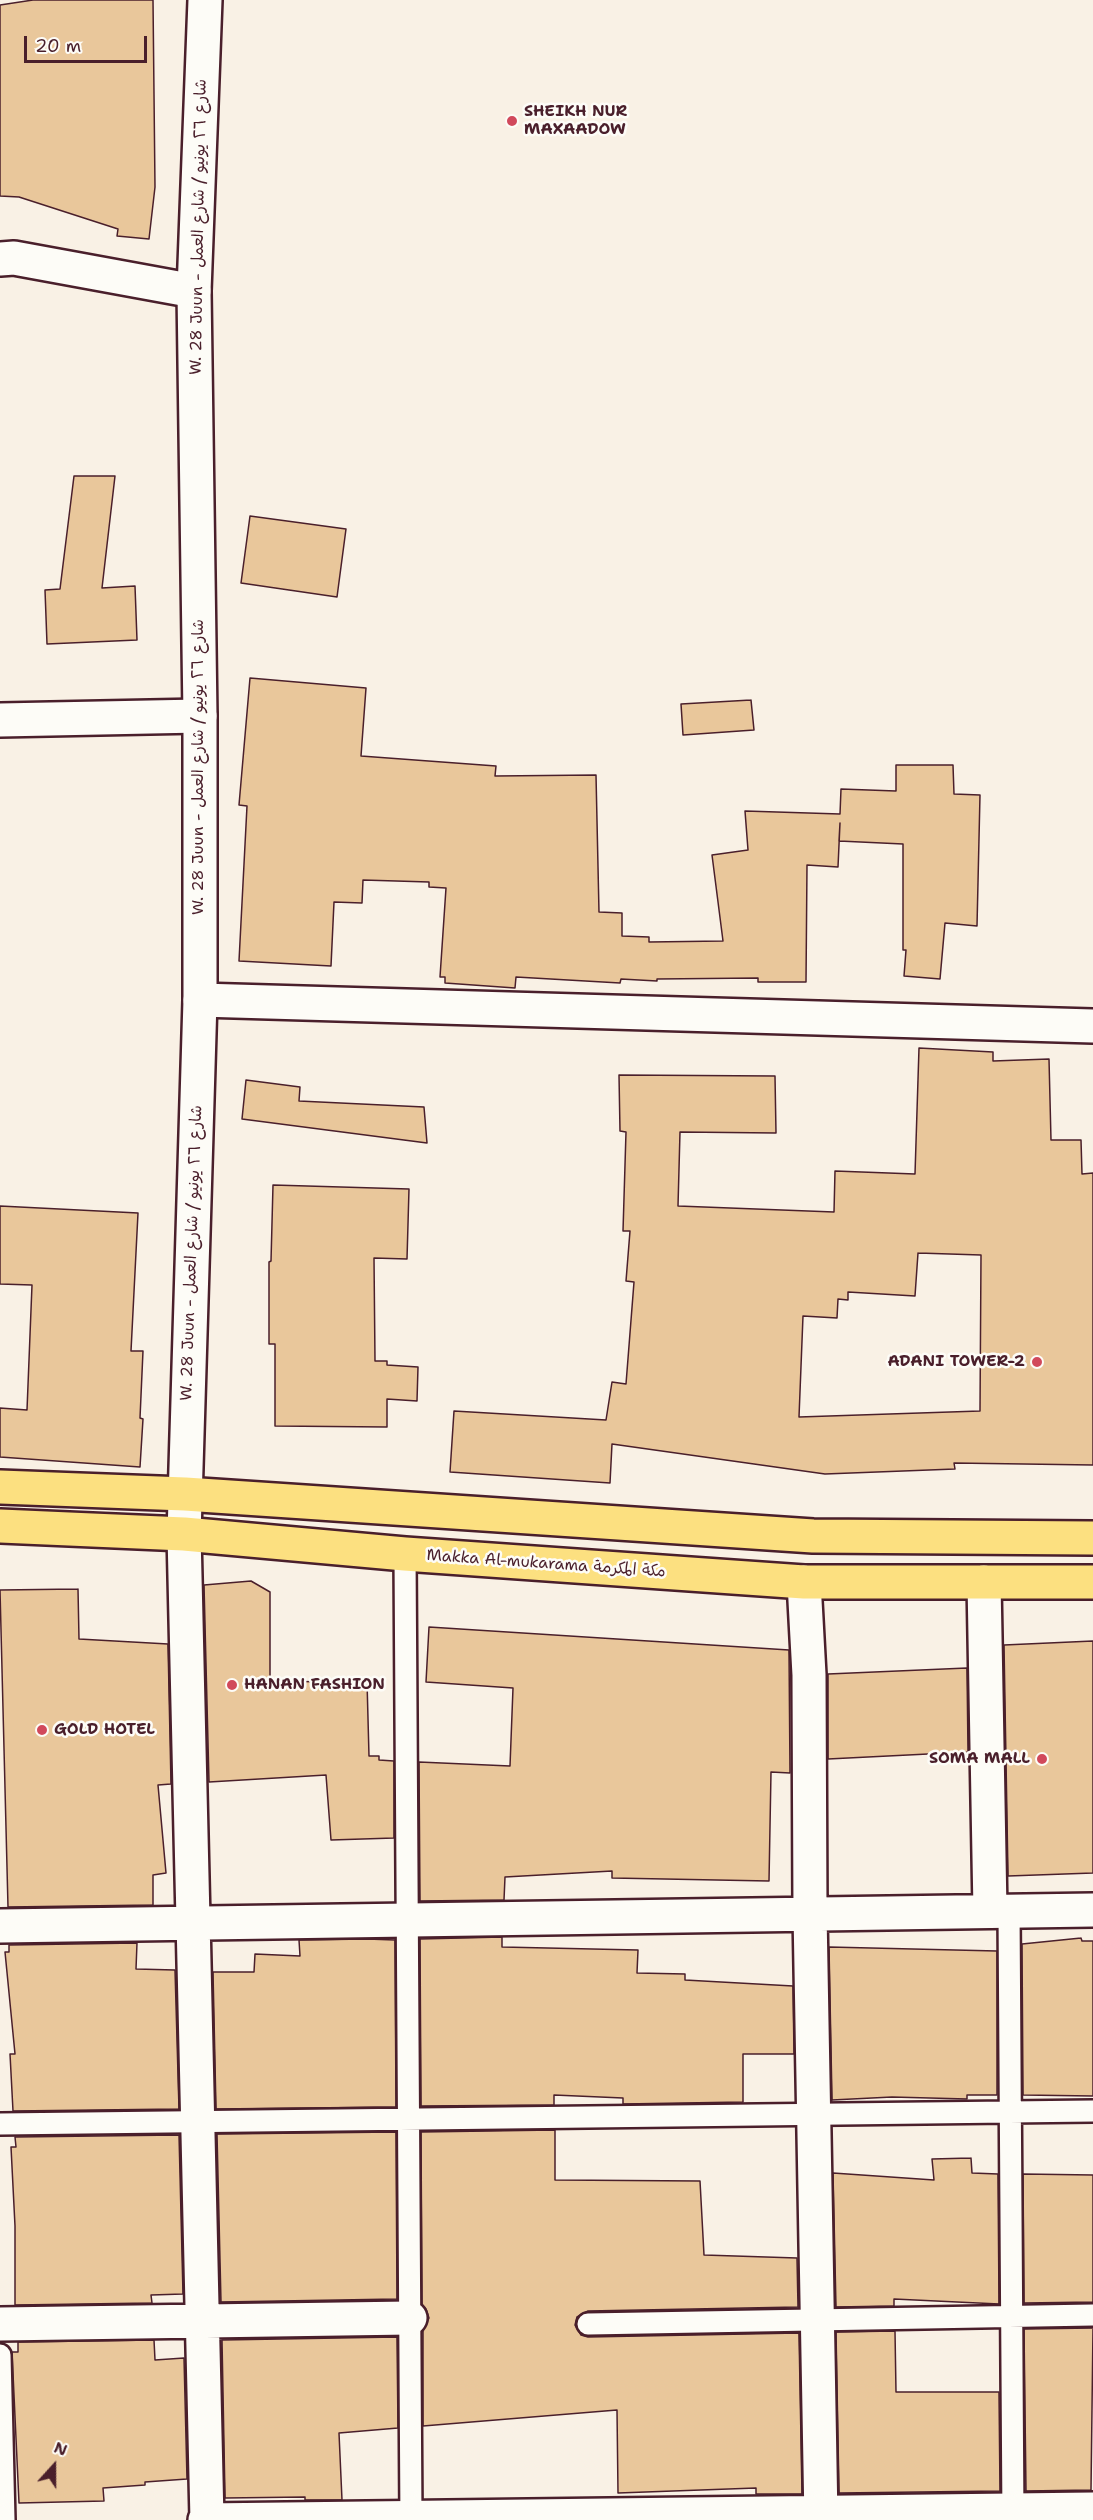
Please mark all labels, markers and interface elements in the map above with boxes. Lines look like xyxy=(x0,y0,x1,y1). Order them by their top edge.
scale bar xyxy=(27,24,150,62)
text: 20 m xyxy=(35,34,81,58)
street label: W. 28 Juun - شارع ٢٦ يونيو / شارع العمل xyxy=(187,79,211,375)
place label: SHEIKH NUR MAXAADOW xyxy=(524,102,627,140)
marker: SHEIKH NUR MAXAADOW xyxy=(505,114,519,128)
street label: W. 28 Juun - شارع ٢٦ يونيو / شارع العمل xyxy=(189,619,209,915)
street label: W. 28 Juun - شارع ٢٦ يونيو / شارع العمل xyxy=(177,1105,207,1401)
place label: ADANI TOWER-2 xyxy=(887,1352,1025,1372)
marker: ADANI TOWER-2 xyxy=(1030,1355,1044,1369)
street label: Makka Al-mukarama مكة المكرمة xyxy=(426,1546,666,1582)
place label: HANAN FASHION xyxy=(244,1675,385,1695)
marker: HANAN FASHION xyxy=(225,1678,239,1692)
place label: GOLD HOTEL xyxy=(54,1720,155,1740)
marker: GOLD HOTEL xyxy=(35,1723,49,1737)
place label: SOMA MALL xyxy=(929,1749,1030,1769)
marker: SOMA MALL xyxy=(1035,1752,1049,1766)
north arrow xyxy=(24,2436,84,2496)
text: N xyxy=(51,2437,70,2461)

